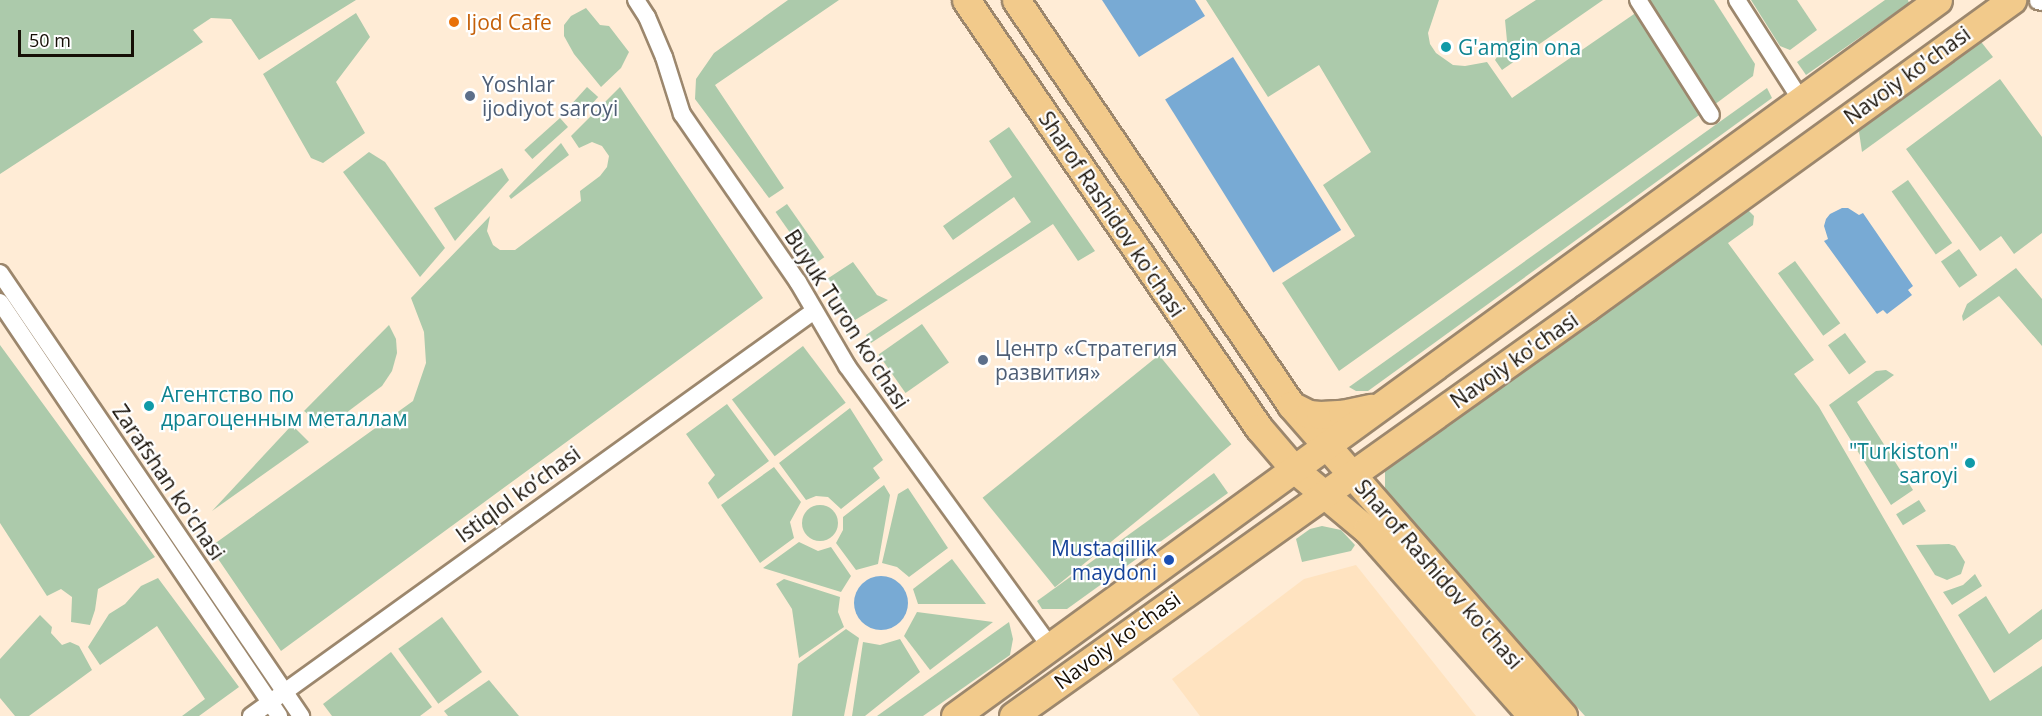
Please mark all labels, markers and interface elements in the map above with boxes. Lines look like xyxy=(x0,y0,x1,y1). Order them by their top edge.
place label: Ijod Cafe xyxy=(466,9,552,35)
marker: Ijod Cafe xyxy=(447,15,461,29)
scale bar xyxy=(21,18,136,56)
street label: Navoiy ko'chasi xyxy=(1839,21,1975,129)
text: 50 m xyxy=(29,28,71,52)
place label: G'amgin ona xyxy=(1458,34,1581,60)
marker: G'amgin ona xyxy=(1439,40,1453,54)
place label: Yoshlar ijodiyot saroyi xyxy=(482,71,618,121)
marker: Yoshlar ijodiyot saroyi xyxy=(463,89,477,103)
street label: Sharof Rashidov ko'chasi xyxy=(1034,107,1190,321)
street label: Buyuk Turon ko'chasi xyxy=(780,225,914,413)
street label: Navoiy ko'chasi xyxy=(1445,307,1583,413)
place label: Центр «Стратегия развития» xyxy=(995,335,1177,385)
marker: Центр «Стратегия развития» xyxy=(976,353,990,367)
place label: Агентство по драгоценным металлам xyxy=(161,381,408,431)
street label: Zarafshan ko'chasi xyxy=(108,399,230,565)
marker: Агентство по драгоценным металлам xyxy=(142,399,156,413)
place label: "Turkiston" saroyi xyxy=(1849,438,1958,488)
street label: Istiqlol ko‘chasi xyxy=(451,441,585,547)
marker: "Turkiston" saroyi xyxy=(1963,456,1977,470)
street label: Sharof Rashidov ko'chasi xyxy=(1350,474,1528,674)
place label: Mustaqillik maydoni xyxy=(1051,535,1157,585)
marker: Mustaqillik maydoni xyxy=(1162,553,1176,567)
street label: Navoiy ko'chasi xyxy=(1049,586,1185,694)

